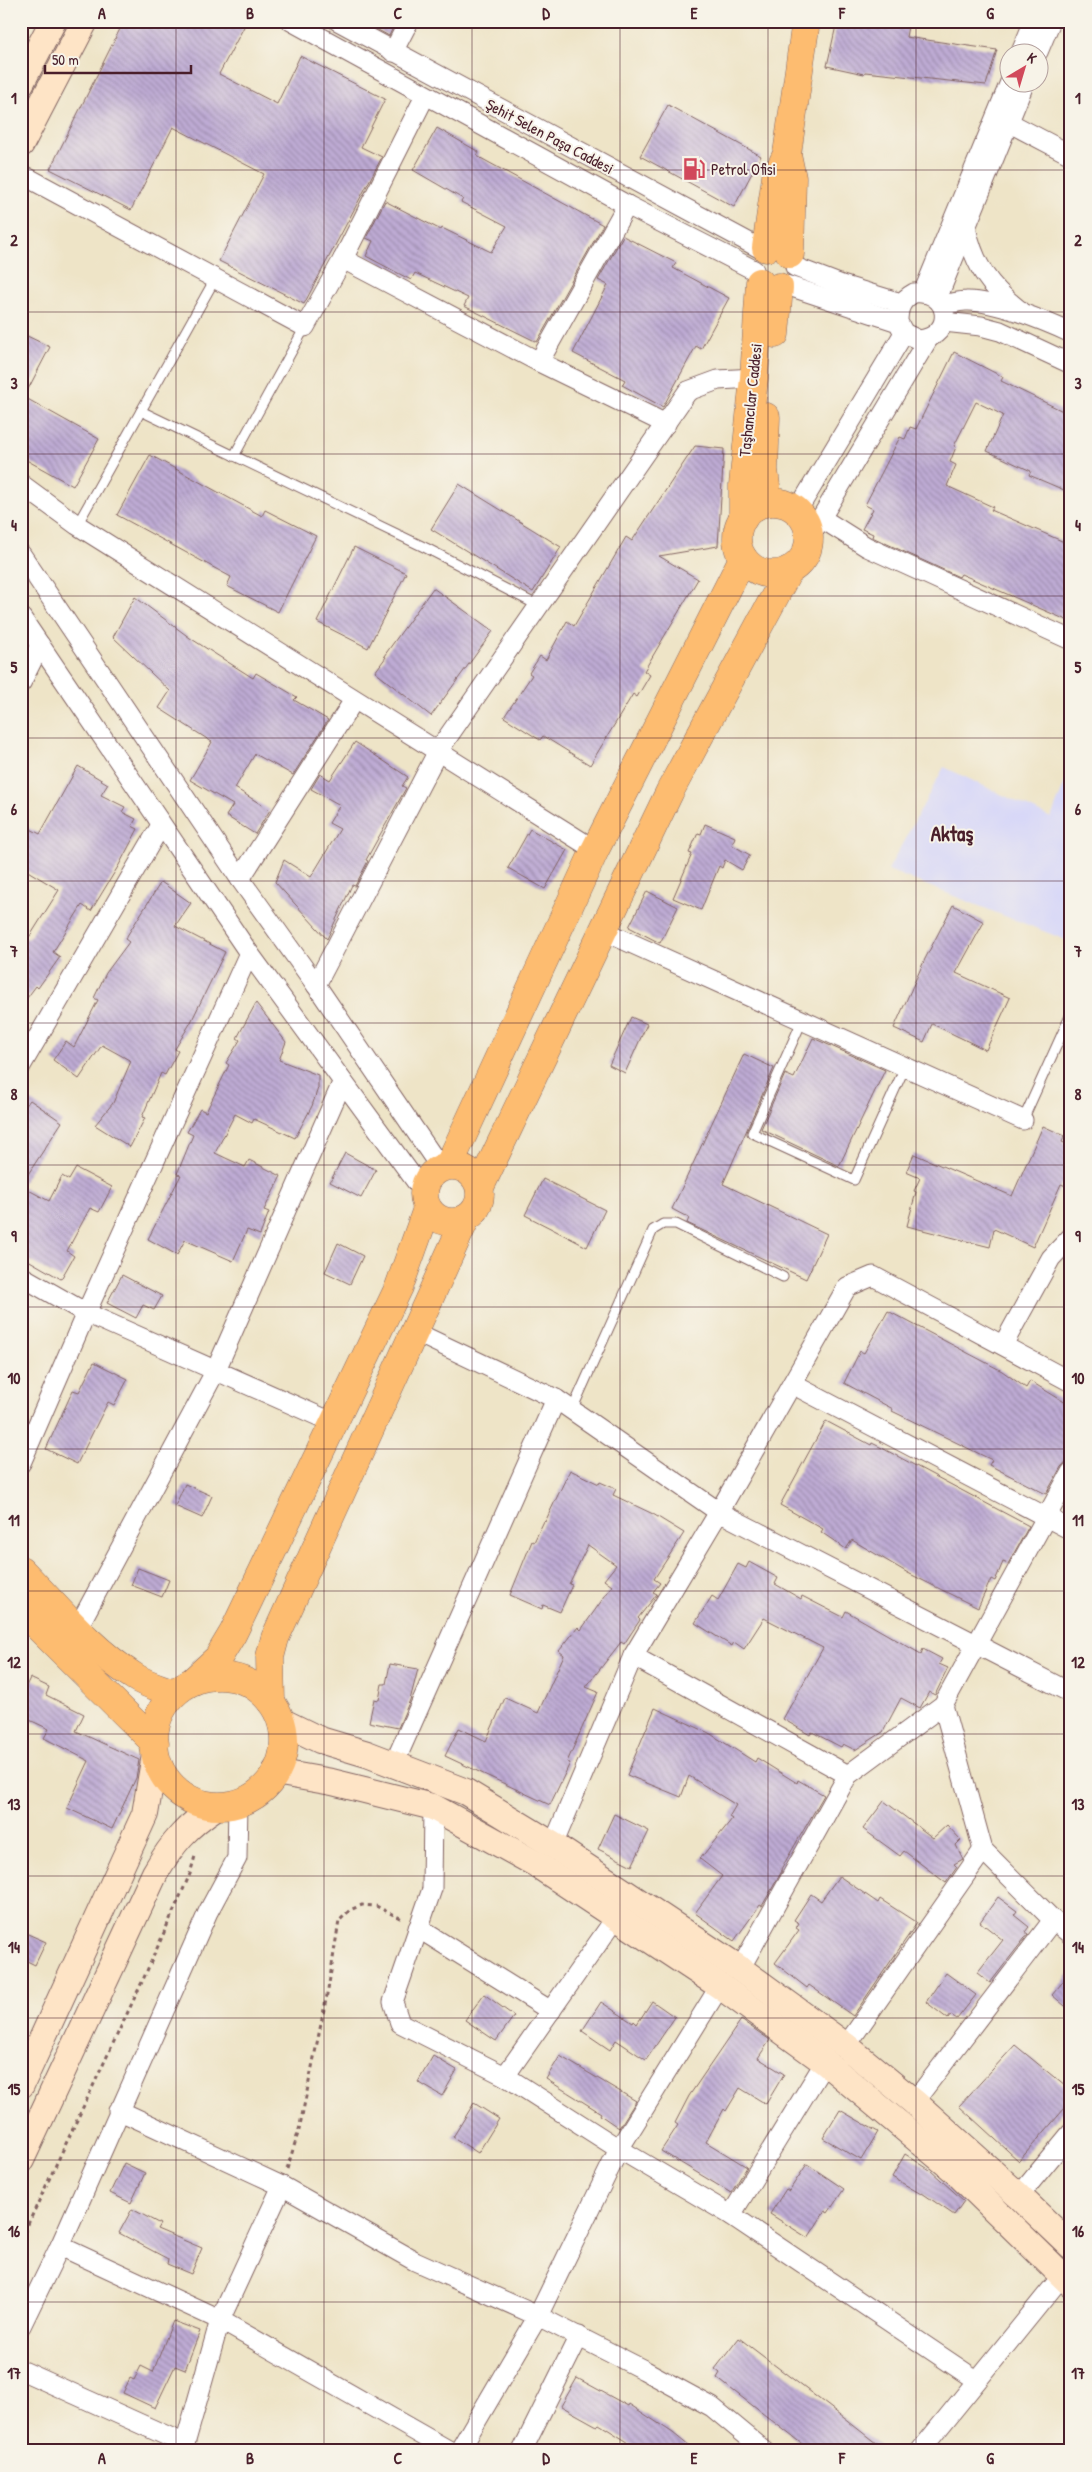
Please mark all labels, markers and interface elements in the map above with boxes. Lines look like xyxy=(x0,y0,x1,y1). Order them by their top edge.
text: A xyxy=(98,2,106,24)
text: B xyxy=(246,2,254,24)
text: C xyxy=(394,2,403,24)
text: D xyxy=(542,2,550,24)
text: E xyxy=(690,2,698,24)
text: F xyxy=(838,2,846,24)
text: G xyxy=(986,2,994,24)
scale bar xyxy=(45,42,191,74)
north arrow xyxy=(1000,42,1050,92)
text: K xyxy=(1024,48,1042,68)
text: 50 m xyxy=(52,49,79,70)
text: 1 xyxy=(11,87,17,109)
text: 1 xyxy=(1075,87,1081,109)
street label: Şehit Selen Paşa Caddesi xyxy=(482,93,618,179)
fuel station icon: Petrol Ofisi xyxy=(681,156,707,182)
place label: Petrol Ofisi xyxy=(711,158,776,180)
text: 2 xyxy=(10,229,18,251)
text: 2 xyxy=(1074,229,1082,251)
street label: Taşhancılar Caddesi xyxy=(733,342,767,458)
text: 3 xyxy=(10,372,18,394)
text: 3 xyxy=(1074,372,1082,394)
text: 4 xyxy=(11,514,17,536)
text: 4 xyxy=(1075,514,1081,536)
text: 5 xyxy=(11,656,18,678)
text: 5 xyxy=(1075,656,1082,678)
text: 6 xyxy=(11,798,18,820)
text: 6 xyxy=(1075,798,1082,820)
district label: Aktaş xyxy=(931,819,973,848)
text: 7 xyxy=(9,940,18,962)
text: 7 xyxy=(1073,940,1082,962)
text: 8 xyxy=(11,1083,18,1105)
text: 8 xyxy=(1075,1083,1082,1105)
text: 9 xyxy=(11,1225,17,1247)
text: 9 xyxy=(1075,1225,1081,1247)
text: 10 xyxy=(8,1367,20,1389)
text: 10 xyxy=(1072,1367,1084,1389)
text: 11 xyxy=(8,1509,20,1531)
text: 11 xyxy=(1072,1509,1084,1531)
text: 12 xyxy=(7,1651,21,1673)
text: 12 xyxy=(1071,1651,1085,1673)
text: 13 xyxy=(8,1793,20,1815)
text: 13 xyxy=(1072,1793,1084,1815)
text: 14 xyxy=(8,1936,20,1958)
text: 14 xyxy=(1072,1936,1084,1958)
text: 15 xyxy=(8,2078,21,2100)
text: 15 xyxy=(1072,2078,1085,2100)
text: 16 xyxy=(8,2220,21,2242)
text: 16 xyxy=(1072,2220,1085,2242)
text: 17 xyxy=(7,2362,21,2384)
text: 17 xyxy=(1071,2362,1085,2384)
text: A xyxy=(98,2447,106,2469)
text: B xyxy=(246,2447,254,2469)
text: C xyxy=(394,2447,403,2469)
text: D xyxy=(542,2447,550,2469)
text: E xyxy=(690,2447,698,2469)
text: F xyxy=(838,2447,846,2469)
text: G xyxy=(986,2447,994,2469)

